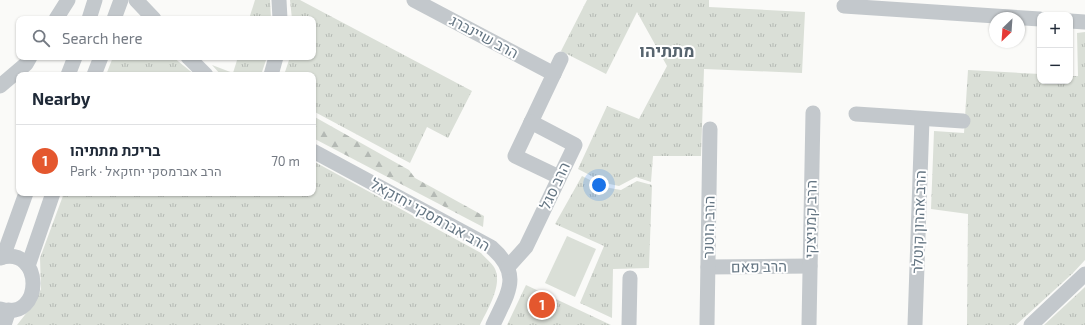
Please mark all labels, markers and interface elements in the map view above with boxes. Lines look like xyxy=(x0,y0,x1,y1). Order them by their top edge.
street label: הרב שיינברג xyxy=(447,11,522,62)
north arrow xyxy=(989,12,1025,48)
map controls xyxy=(1037,12,1073,84)
button: + xyxy=(1037,12,1073,48)
search box xyxy=(16,16,316,60)
icon: search xyxy=(30,27,52,49)
text: Search here xyxy=(62,29,143,47)
district label: מתתיהו xyxy=(640,40,694,60)
button: − xyxy=(1037,48,1073,84)
text: Nearby xyxy=(32,88,90,108)
text: בריכת מתתיהו xyxy=(70,141,160,159)
text: 1 xyxy=(42,153,48,169)
text: 70 m xyxy=(271,153,300,169)
street label: הרב סגל xyxy=(535,159,573,212)
text: Park · הרב אברמסקי יחזקאל xyxy=(70,163,222,179)
street label: הרב אהרון קוטלר xyxy=(907,170,929,274)
street label: הרב אברמסקי יחזקאל xyxy=(367,174,494,255)
your location xyxy=(589,175,609,195)
street label: הרב קמניצקי xyxy=(800,180,820,258)
street label: הרב הוטנר xyxy=(698,195,718,258)
street label: הרב פאם xyxy=(731,257,787,275)
pin: 1 xyxy=(529,290,555,320)

